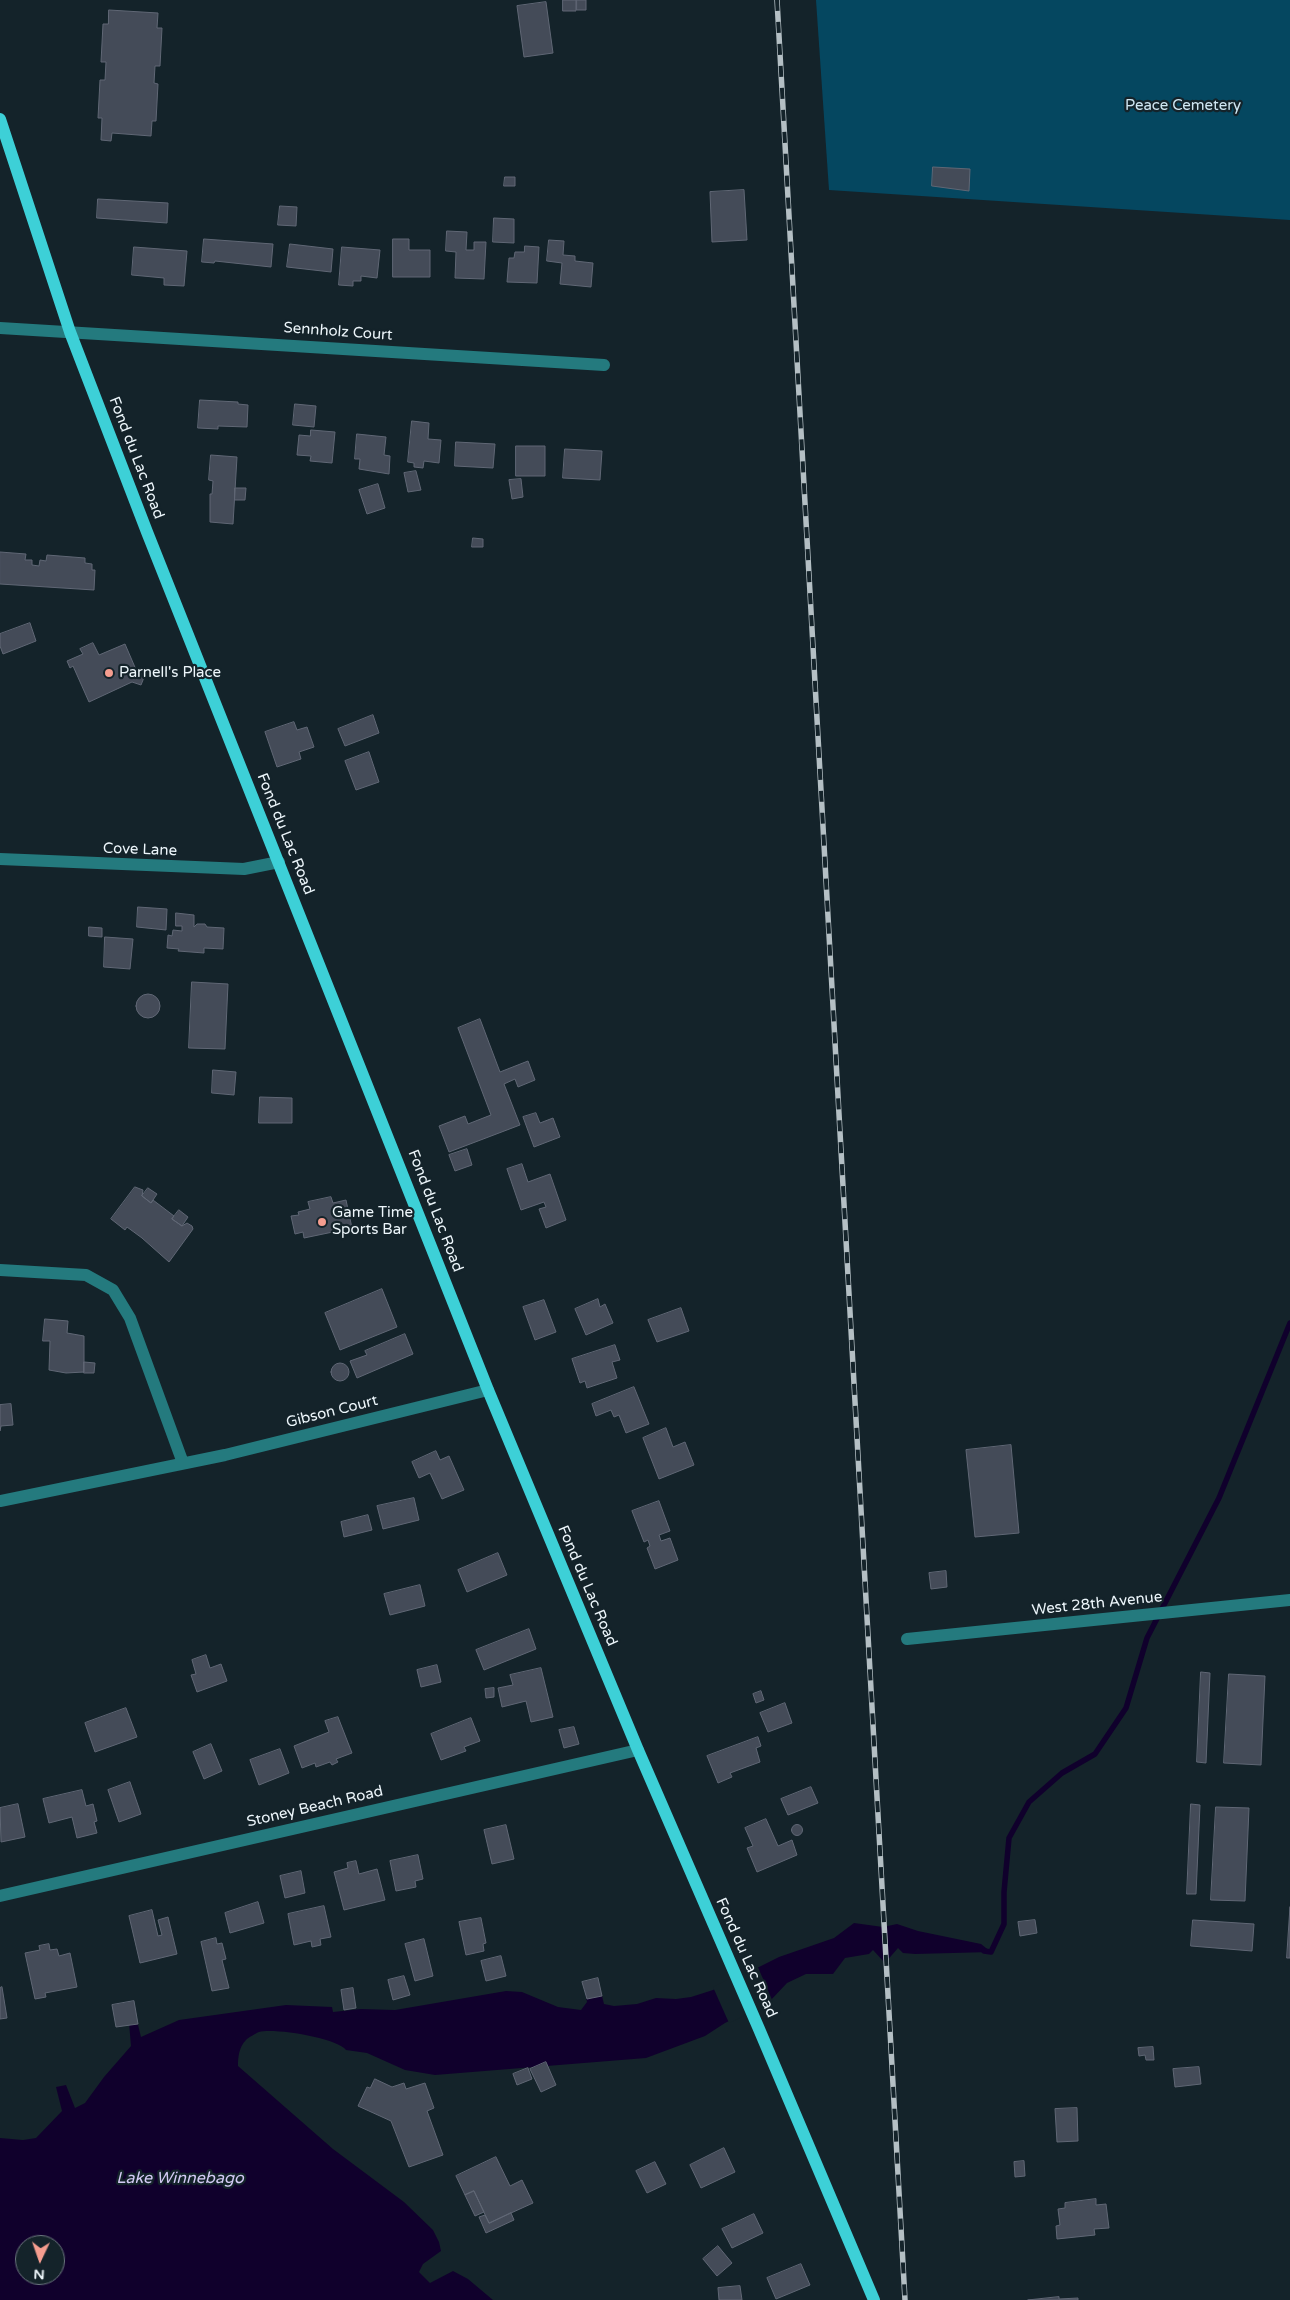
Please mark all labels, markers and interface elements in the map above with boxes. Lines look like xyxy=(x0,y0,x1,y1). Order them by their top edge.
park label: Peace Cemetery xyxy=(1125,97,1241,115)
street label: Sennholz Court xyxy=(283,319,393,345)
street label: Fond du Lac Road xyxy=(104,394,168,522)
place label: Parnell's Place xyxy=(119,664,221,682)
marker: Parnell's Place xyxy=(103,667,115,679)
street label: Fond du Lac Road xyxy=(252,771,318,897)
street label: Cove Lane xyxy=(103,840,177,860)
street label: Fond du Lac Road xyxy=(403,1147,467,1275)
place label: Game Time Sports Bar xyxy=(332,1204,413,1239)
marker: Game Time Sports Bar xyxy=(316,1216,328,1228)
street label: Gibson Court xyxy=(284,1392,380,1432)
street label: Fond du Lac Road xyxy=(553,1523,621,1649)
street label: West 28th Avenue xyxy=(1031,1588,1163,1620)
street label: Stoney Beach Road xyxy=(245,1783,385,1831)
street label: Fond du Lac Road xyxy=(711,1895,781,2021)
water label: Lake Winnebago xyxy=(116,2169,244,2189)
north arrow xyxy=(15,2235,65,2285)
text: N xyxy=(33,2266,45,2283)

